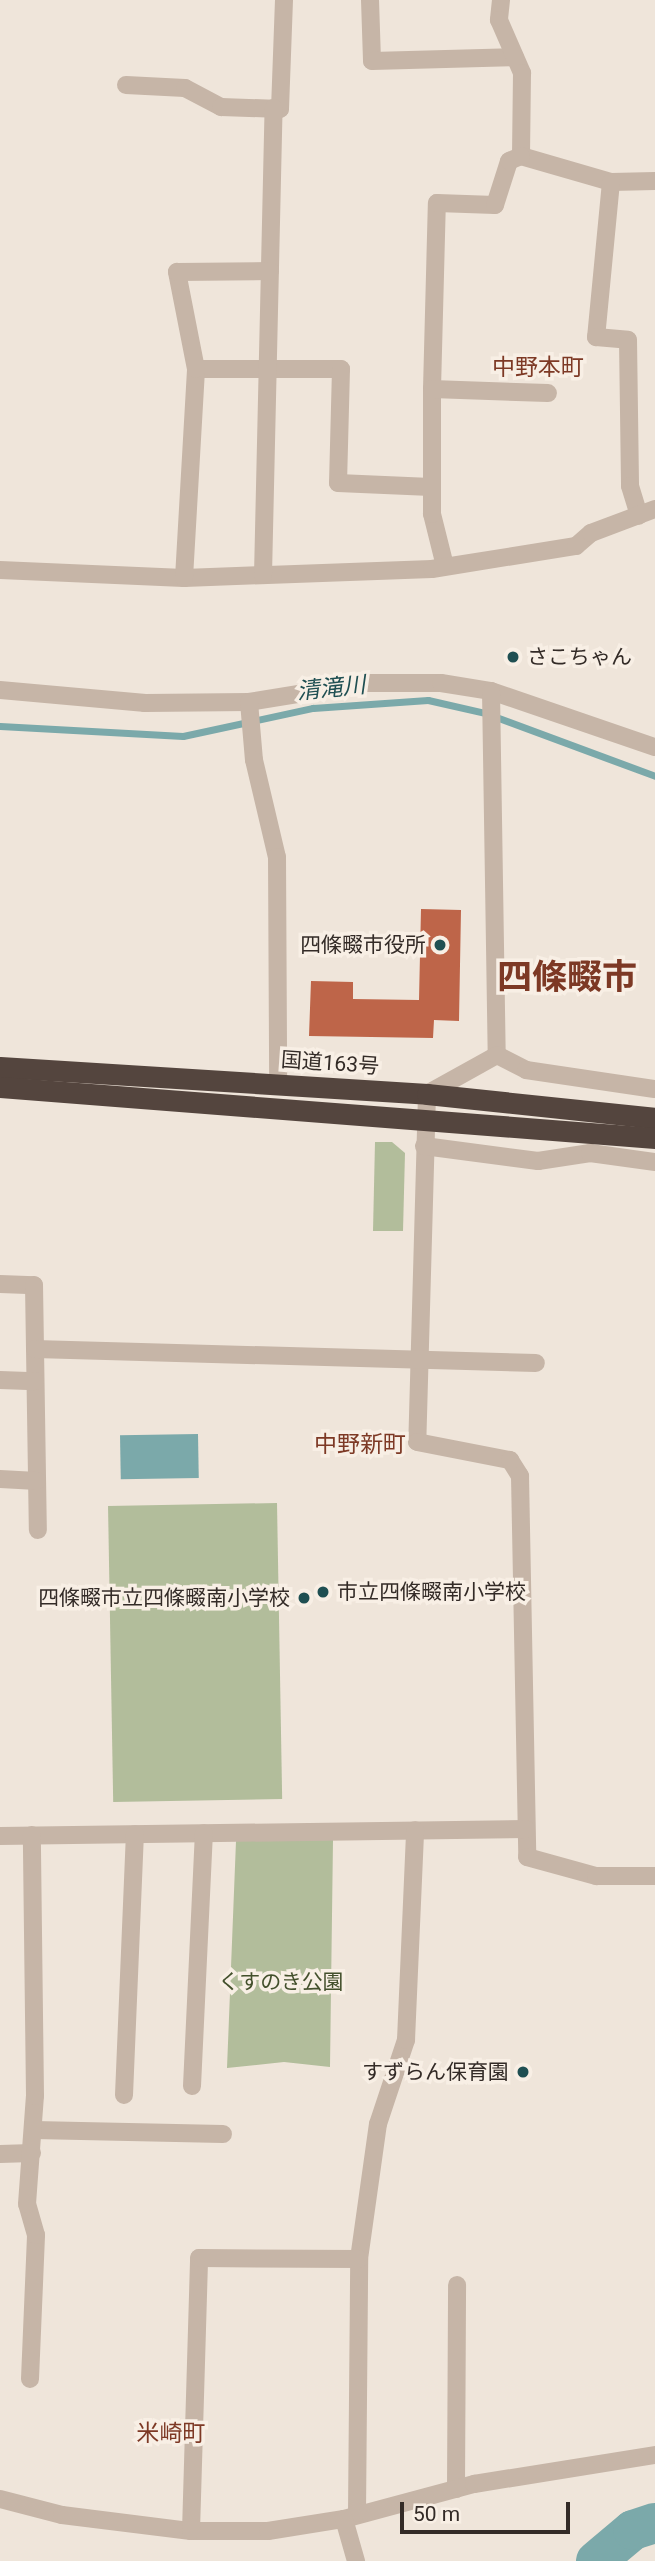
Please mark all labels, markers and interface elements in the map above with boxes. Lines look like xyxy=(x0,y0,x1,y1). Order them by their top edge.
district label: 中野本町 xyxy=(492,354,584,382)
place label: さこちゃん xyxy=(527,644,632,670)
marker: さこちゃん xyxy=(505,649,521,665)
water label: 清滝川 xyxy=(295,672,367,706)
place label: 四條畷市役所 xyxy=(300,932,426,958)
marker: 四條畷市役所 xyxy=(432,937,448,953)
district label: 四條畷市 xyxy=(497,957,637,999)
street label: 国道163号 xyxy=(280,1047,380,1079)
district label: 中野新町 xyxy=(314,1431,406,1459)
place label: 市立四條畷南小学校 xyxy=(337,1579,526,1605)
marker: 市立四條畷南小学校 xyxy=(315,1584,331,1600)
place label: 四條畷市立四條畷南小学校 xyxy=(38,1585,290,1611)
marker: 四條畷市立四條畷南小学校 xyxy=(296,1590,312,1606)
park label: くすのき公園 xyxy=(218,1969,344,1995)
place label: すずらん保育園 xyxy=(362,2059,509,2085)
marker: すずらん保育園 xyxy=(515,2064,531,2080)
district label: 米崎町 xyxy=(137,2420,205,2448)
scale bar xyxy=(403,2488,573,2532)
text: 50 m xyxy=(413,2502,460,2526)

